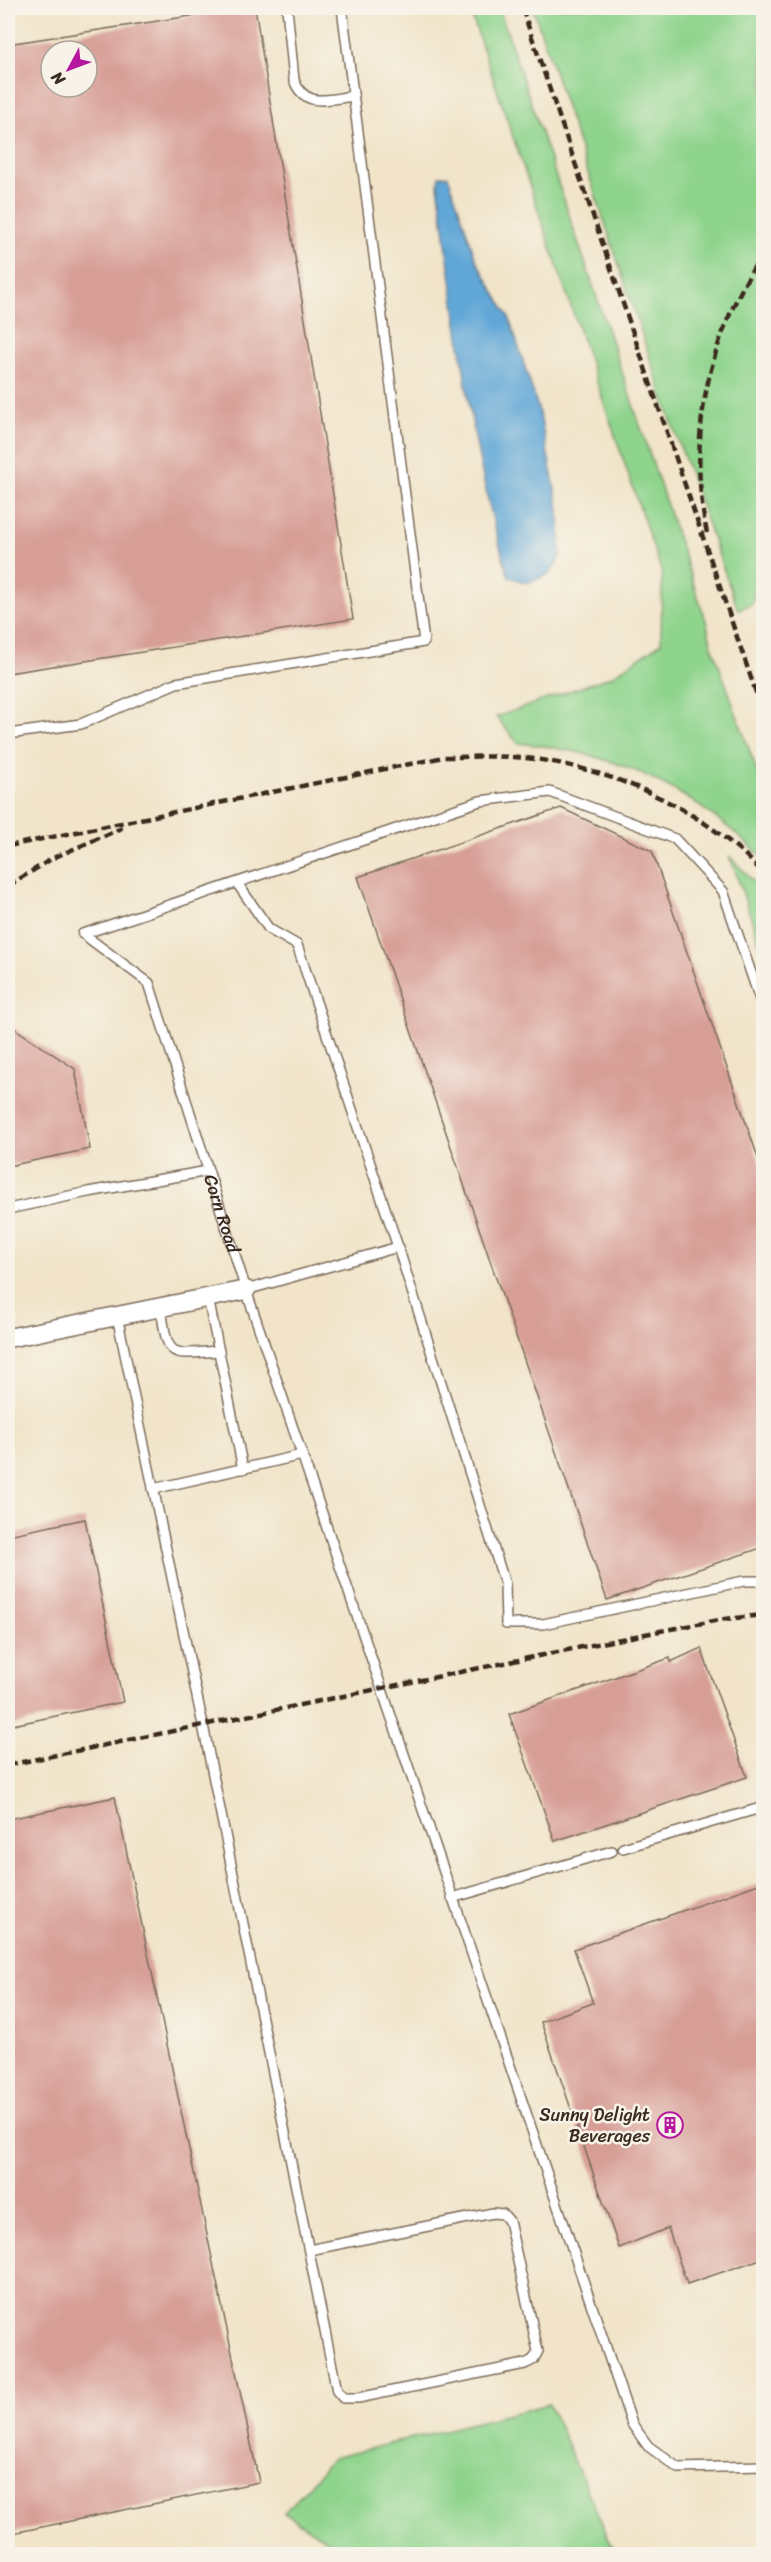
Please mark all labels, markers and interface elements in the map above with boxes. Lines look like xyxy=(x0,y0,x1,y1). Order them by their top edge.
north arrow xyxy=(39,39,99,99)
text: N xyxy=(43,64,73,93)
street label: Corn Road xyxy=(194,1170,250,1258)
place label: Sunny Delight Beverages xyxy=(539,2099,651,2152)
building icon: Sunny Delight Beverages xyxy=(655,2110,685,2140)

